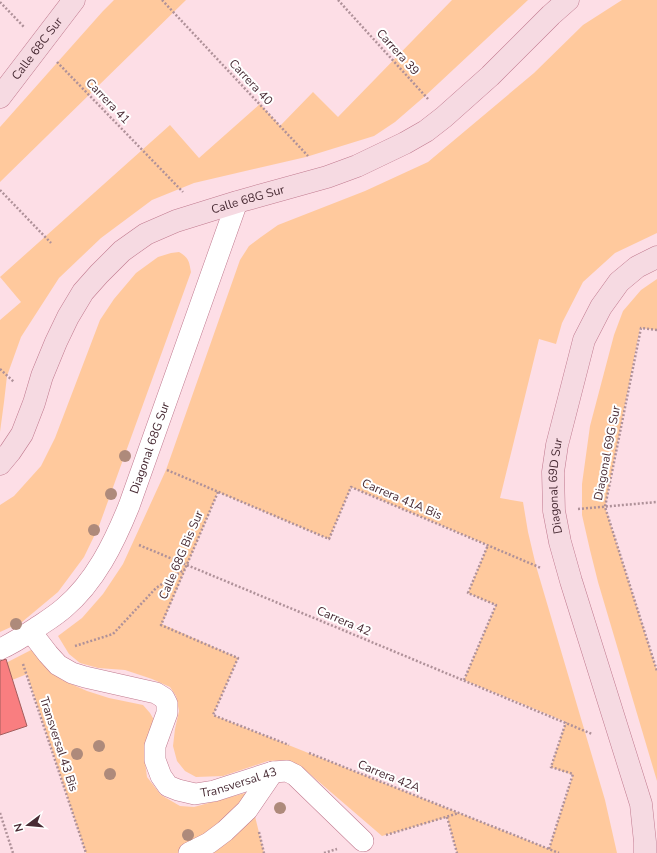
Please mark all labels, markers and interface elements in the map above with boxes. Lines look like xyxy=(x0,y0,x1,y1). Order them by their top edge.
street label: Calle 68C Sur xyxy=(8,13,66,83)
street label: Carrera 39 xyxy=(373,25,423,79)
street label: Carrera 40 xyxy=(226,56,276,108)
street label: Carrera 41 xyxy=(82,75,134,127)
street label: Calle 68G Sur xyxy=(209,181,287,218)
street label: Diagonal 68G Sur xyxy=(126,399,174,496)
street label: Diagonal 69G Sur xyxy=(590,404,624,502)
street label: Diagonal 69D Sur xyxy=(545,436,567,535)
street label: Carrera 41A Bis xyxy=(359,475,445,523)
street label: Calle 68G Bis Sur xyxy=(155,507,207,602)
street label: Carrera 42 xyxy=(315,602,373,640)
street label: Transversal 43 Bis xyxy=(36,694,82,794)
street label: Carrera 42A xyxy=(355,756,423,796)
street label: Transversal 43 xyxy=(199,763,279,801)
north arrow xyxy=(8,805,48,845)
text: N xyxy=(11,822,27,834)

